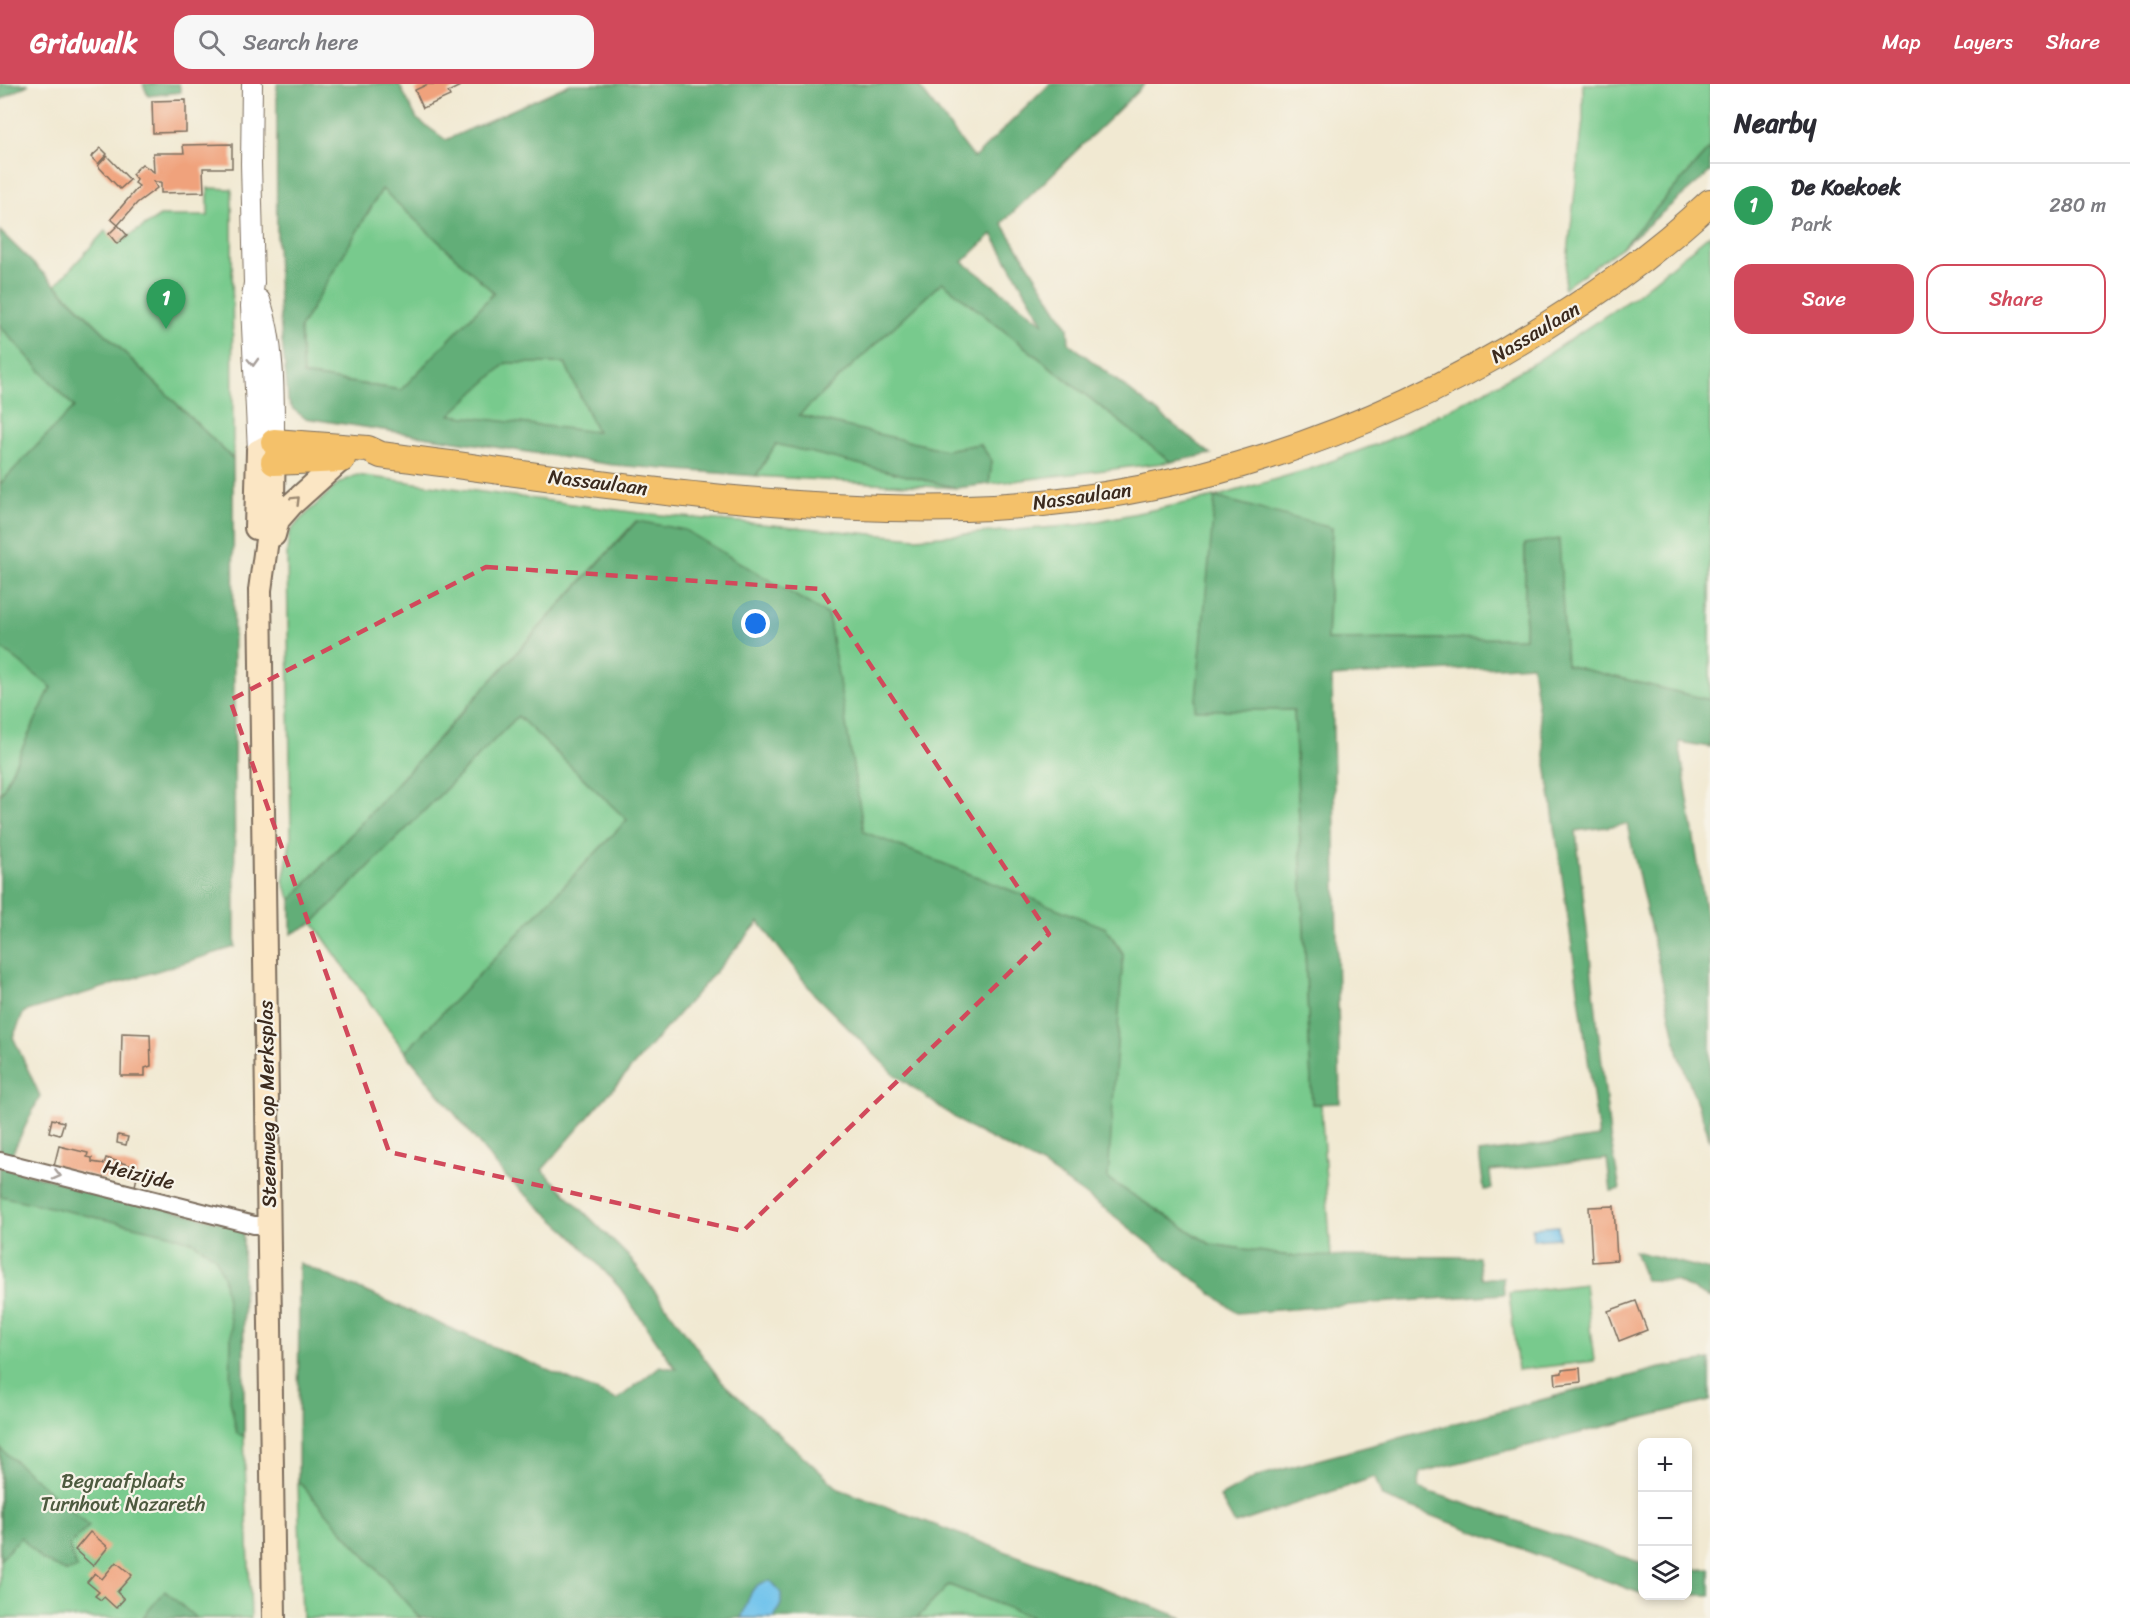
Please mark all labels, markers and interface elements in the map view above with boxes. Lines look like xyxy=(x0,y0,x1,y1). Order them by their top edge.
search box xyxy=(174,15,594,69)
text: Gridwalk xyxy=(30,18,138,67)
text: Search here xyxy=(243,23,359,62)
text: Map xyxy=(1882,23,1921,61)
text: Layers xyxy=(1954,23,2013,61)
text: Share xyxy=(2046,23,2100,61)
icon: search xyxy=(195,26,228,59)
text: Nearby xyxy=(1734,100,1816,146)
text: De Koekoek xyxy=(1791,168,1901,207)
text: 1 xyxy=(1749,188,1758,223)
text: 280 m xyxy=(2049,188,2106,223)
text: Park xyxy=(1791,207,1832,242)
button: Save xyxy=(1734,264,1914,334)
button: Share xyxy=(1926,264,2106,334)
pin: 1 xyxy=(146,280,186,329)
street label: Nassaulaan xyxy=(1484,292,1587,373)
one-way arrow xyxy=(247,358,260,367)
street label: Nassaulaan xyxy=(546,459,650,506)
street label: Nassaulaan xyxy=(1030,472,1134,521)
one-way arrow xyxy=(288,497,299,508)
your location xyxy=(741,609,770,638)
street label: Steenweg op Merksplas xyxy=(248,999,287,1208)
street label: Heizijde xyxy=(100,1149,178,1200)
one-way arrow xyxy=(52,1168,62,1181)
map controls xyxy=(1638,1438,1692,1600)
button: + xyxy=(1638,1438,1692,1492)
park label: Begraafplaats Turnhout Nazareth xyxy=(41,1464,205,1522)
button: − xyxy=(1638,1492,1692,1546)
button: layers xyxy=(1638,1546,1692,1600)

